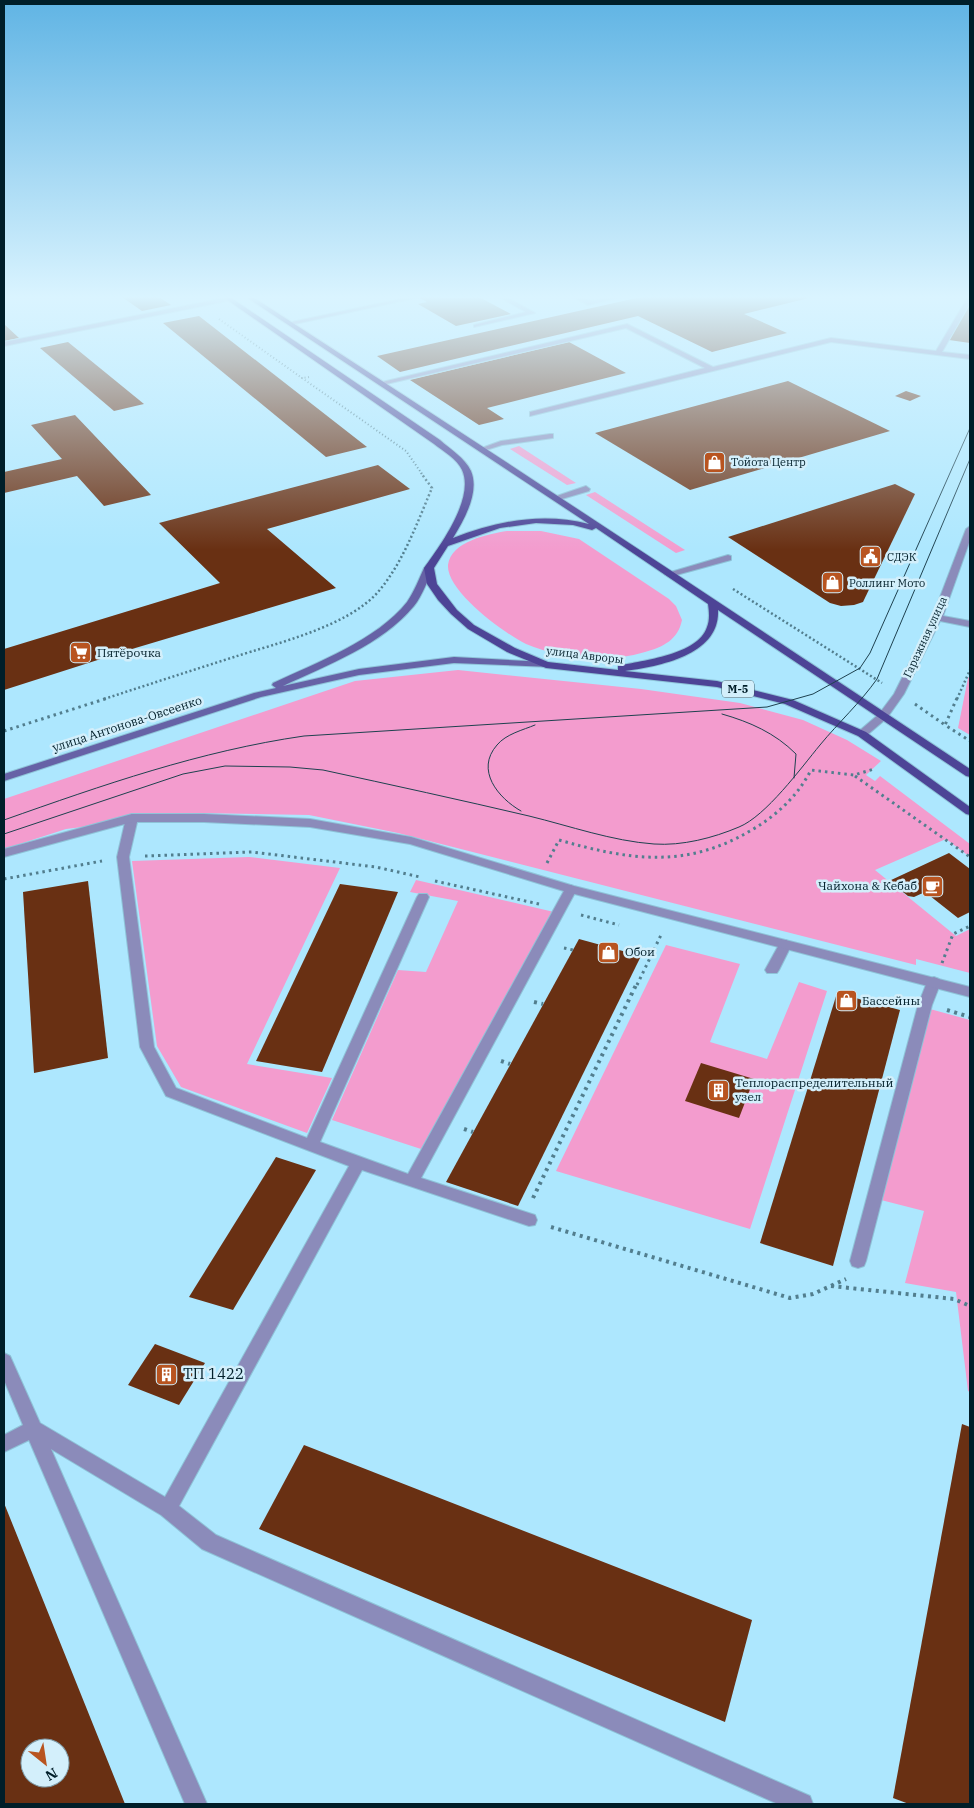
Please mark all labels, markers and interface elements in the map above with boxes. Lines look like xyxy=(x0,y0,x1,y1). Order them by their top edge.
shop icon: Тойота Центр xyxy=(703,450,727,474)
place label: Тойота Центр xyxy=(731,455,806,469)
public building icon: СДЭК xyxy=(859,545,883,569)
place label: СДЭК xyxy=(887,550,917,564)
shop icon: Роллинг Мото xyxy=(821,571,845,595)
place label: Роллинг Мото xyxy=(849,576,925,590)
street label: Гаражная улица xyxy=(900,594,950,680)
supermarket icon: Пятёрочка xyxy=(69,641,93,665)
street label: улица Авроры xyxy=(546,643,624,667)
place label: Пятёрочка xyxy=(97,645,162,660)
road number: М-5 xyxy=(722,681,754,698)
street label: улица Антонова-Овсеенко xyxy=(50,692,204,755)
cafe icon: Чайхона & Кебаб xyxy=(921,874,945,898)
place label: Чайхона & Кебаб xyxy=(818,878,917,893)
shop icon: Обои xyxy=(597,940,621,964)
place label: Обои xyxy=(625,944,655,959)
shop icon: Бассейны xyxy=(834,989,858,1013)
place label: Бассейны xyxy=(862,993,920,1008)
place label: Теплораспределительный узел xyxy=(735,1075,893,1104)
building icon: Теплораспределительный узел xyxy=(707,1078,731,1102)
building icon: ТП 1422 xyxy=(155,1362,179,1386)
place label: ТП 1422 xyxy=(183,1364,244,1383)
north arrow xyxy=(20,1738,70,1788)
text: N xyxy=(42,1764,61,1785)

